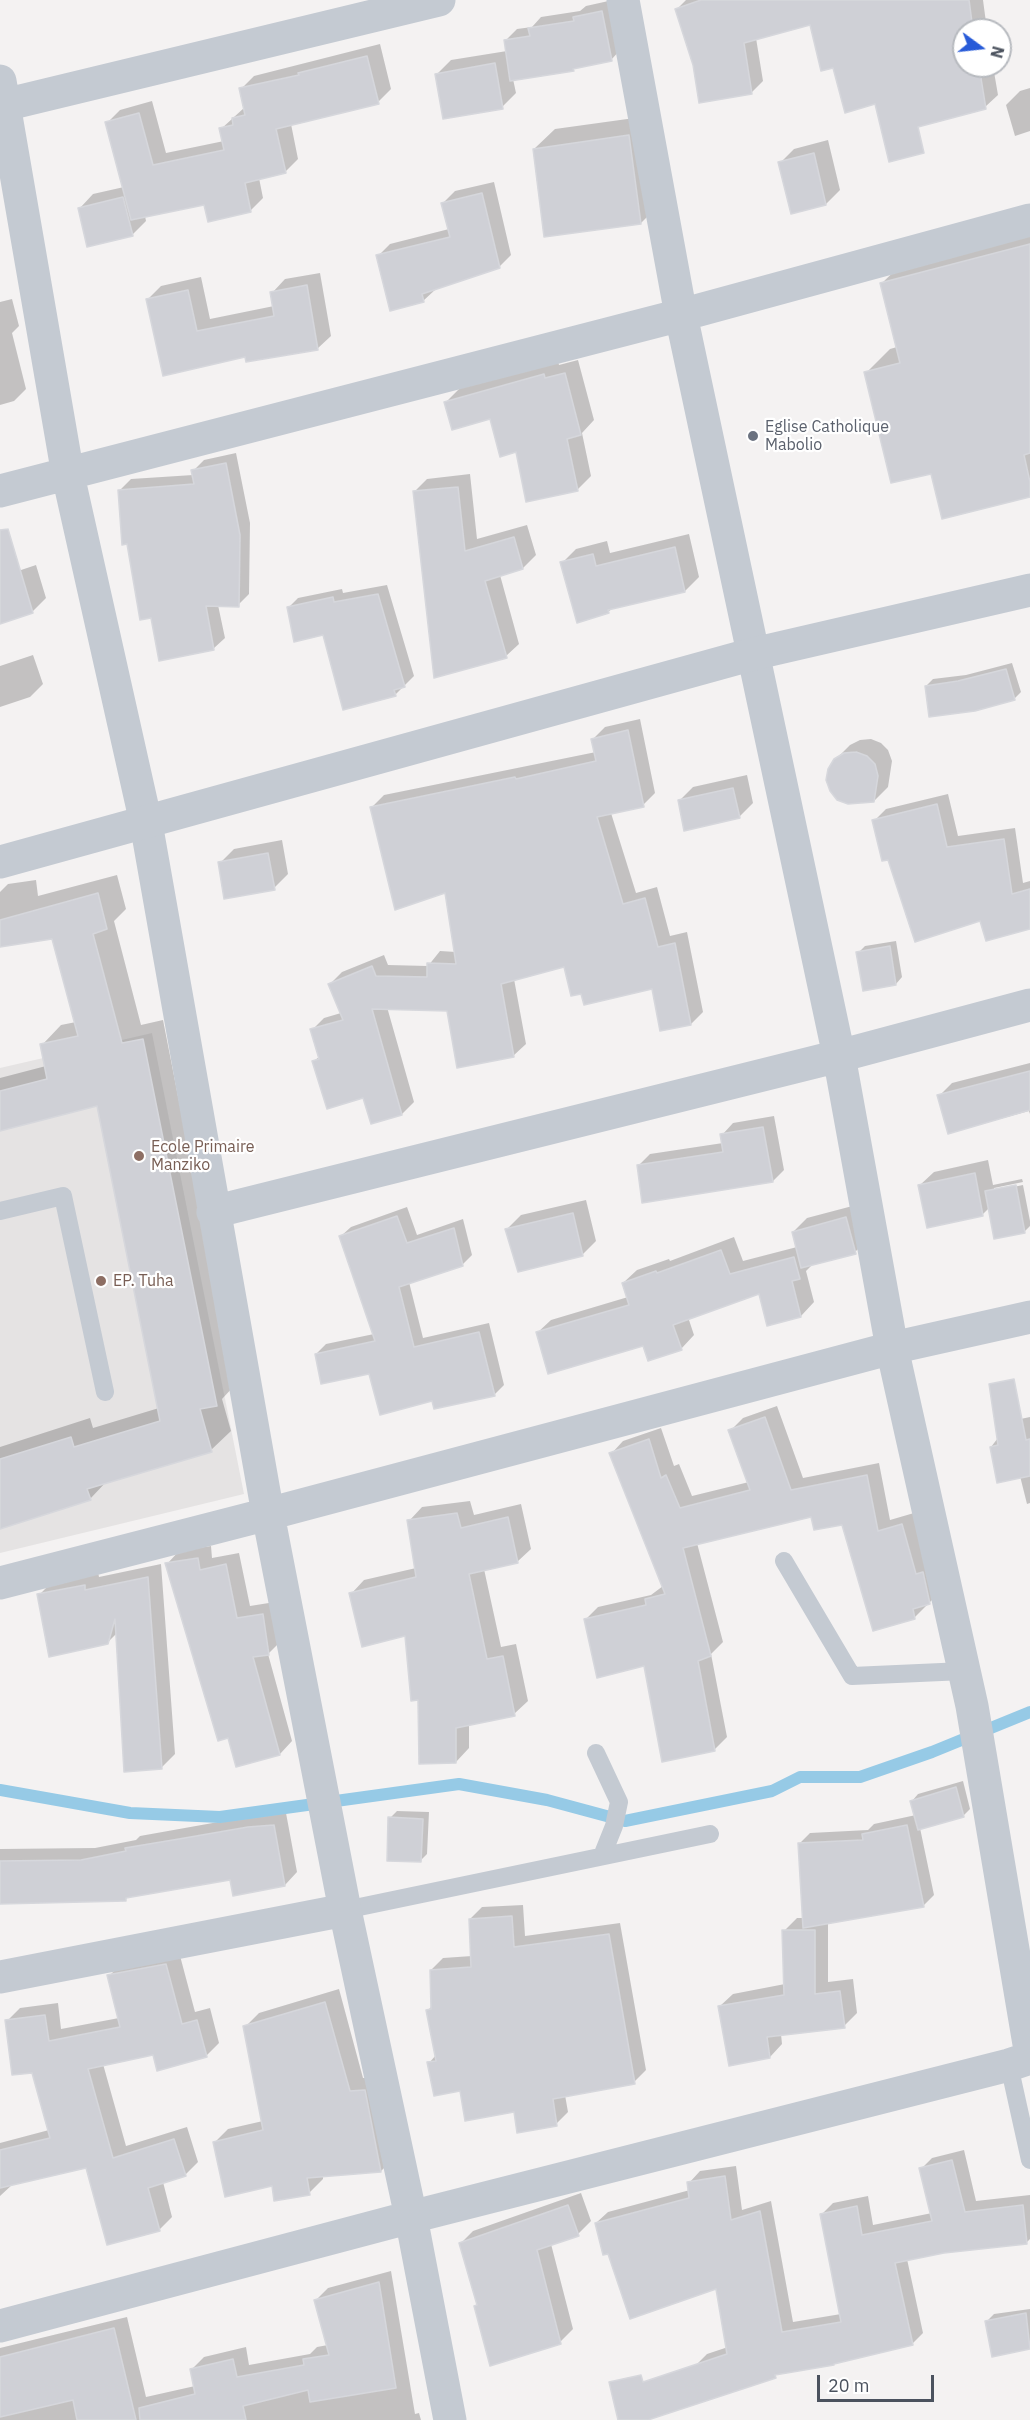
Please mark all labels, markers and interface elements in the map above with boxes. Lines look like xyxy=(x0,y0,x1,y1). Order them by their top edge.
north arrow xyxy=(952,18,1012,78)
text: N xyxy=(986,44,1009,60)
place label: Eglise Catholique Mabolio xyxy=(765,417,889,455)
marker: Eglise Catholique Mabolio xyxy=(746,429,760,443)
place label: Ecole Primaire Manziko xyxy=(151,1137,254,1175)
marker: Ecole Primaire Manziko xyxy=(132,1149,146,1163)
place label: EP. Tuha xyxy=(113,1271,174,1291)
marker: EP. Tuha xyxy=(94,1274,108,1288)
scale bar xyxy=(820,2363,937,2401)
text: 20 m xyxy=(828,2374,870,2397)

